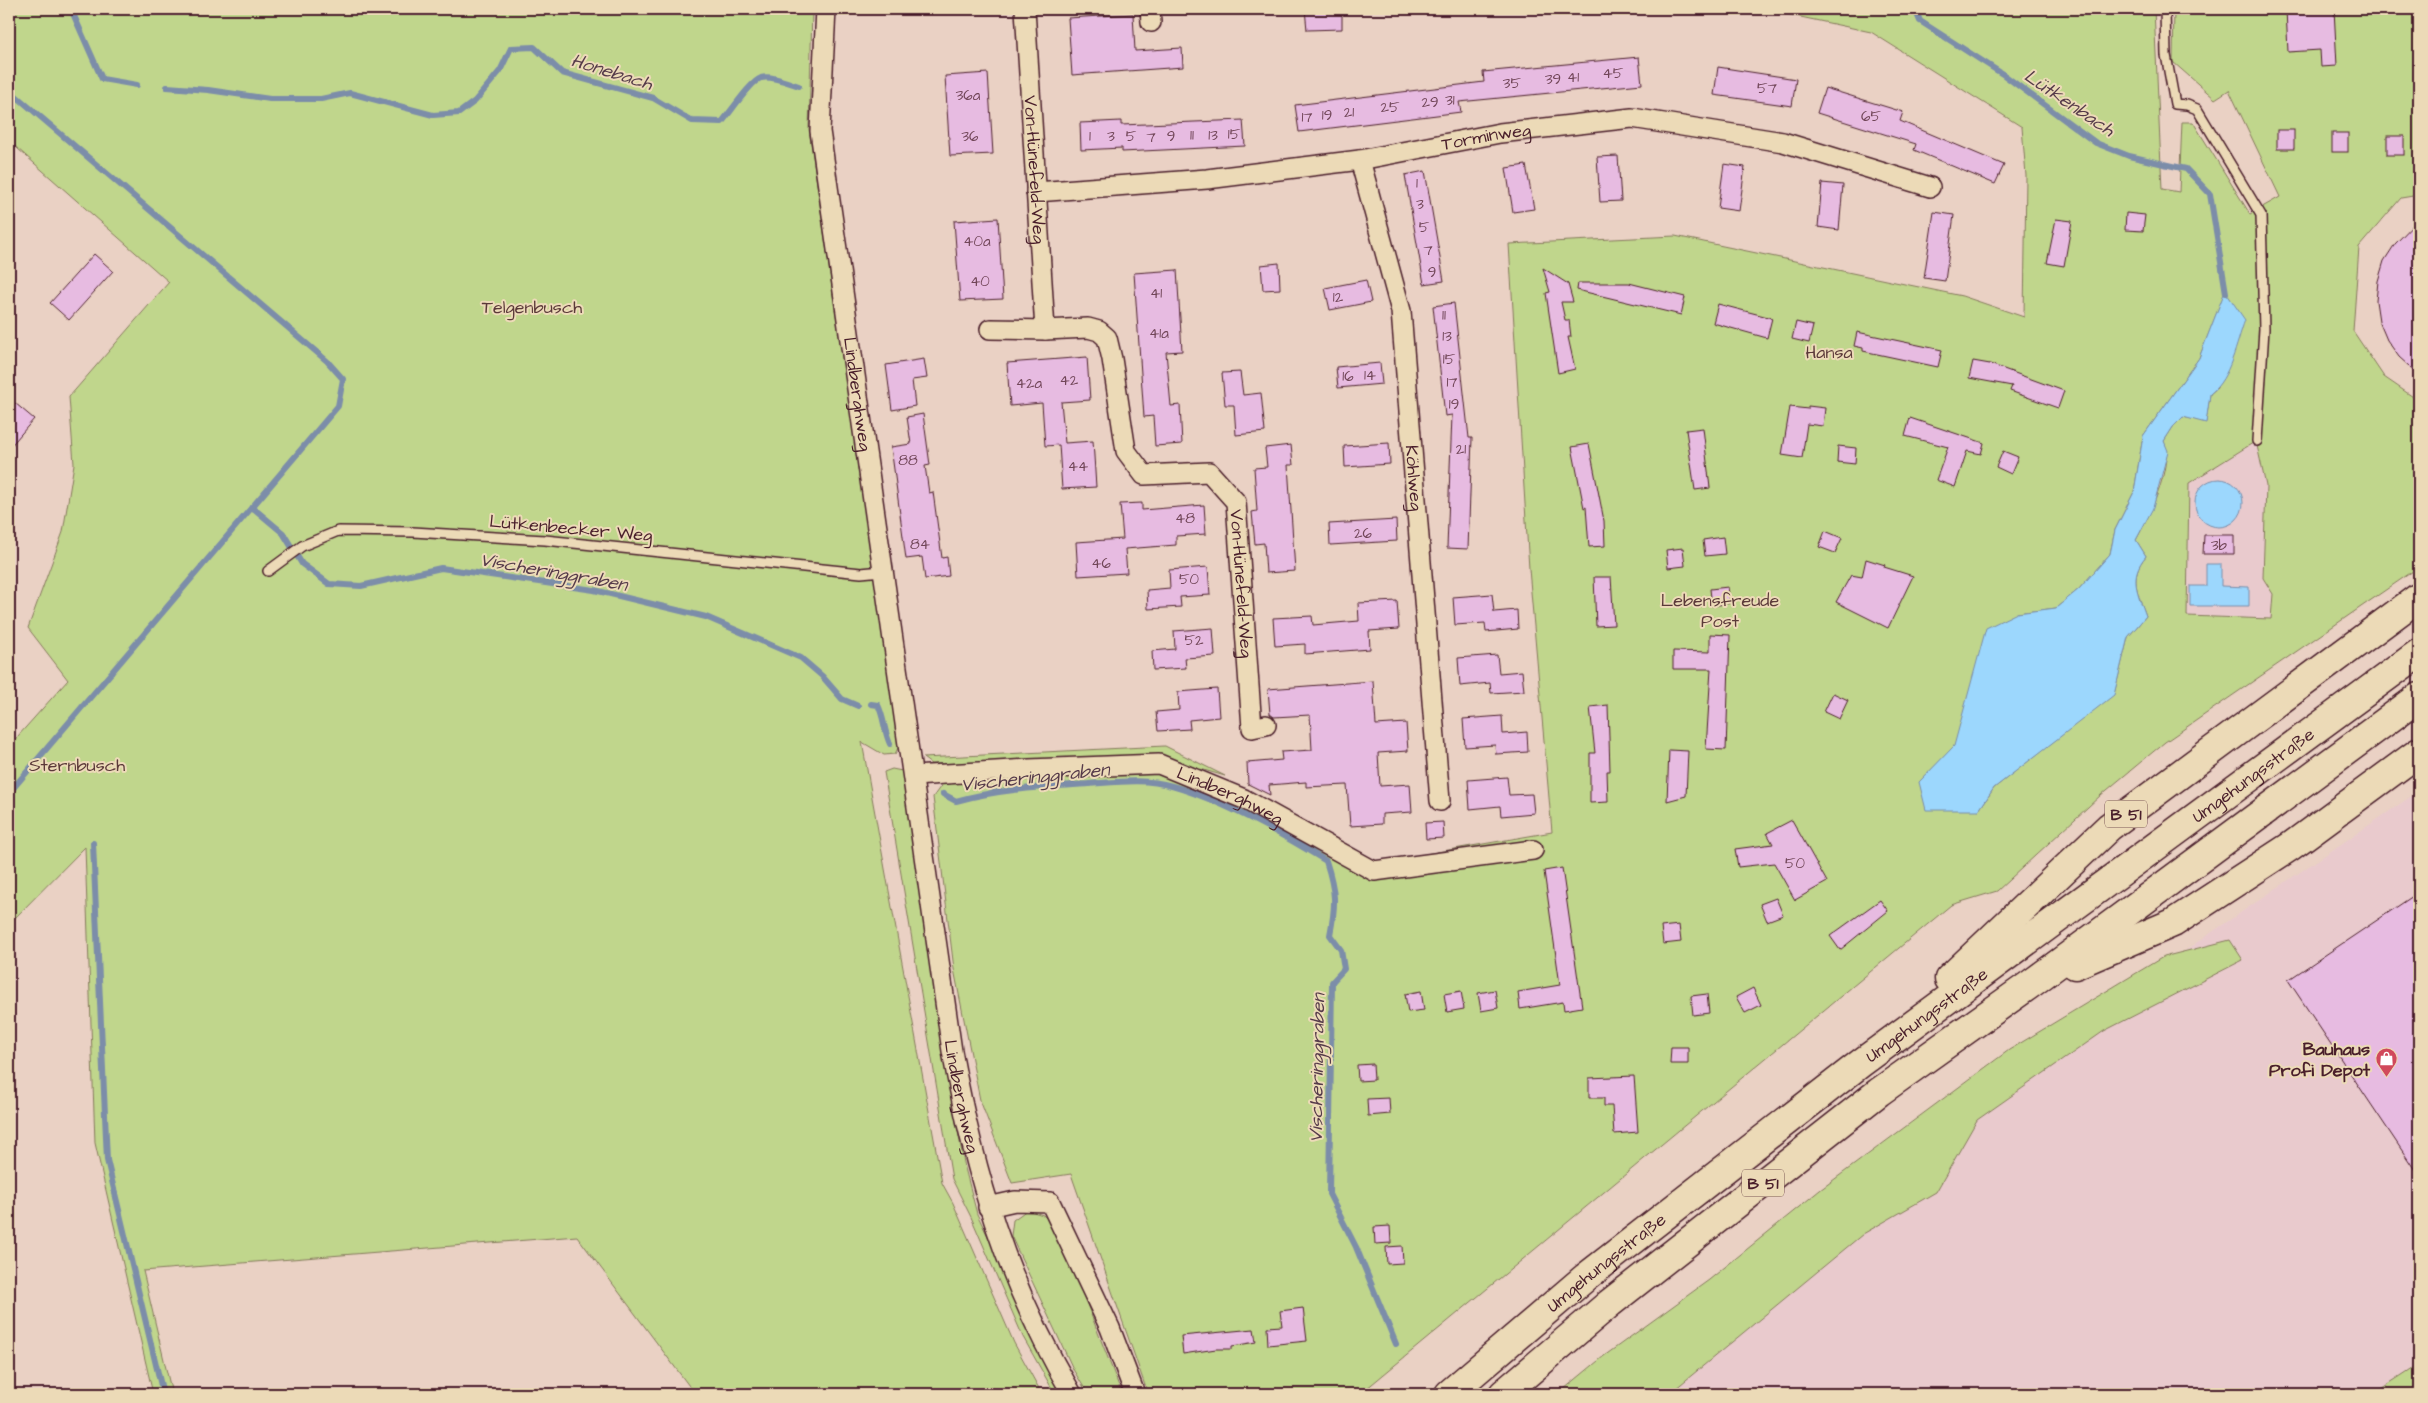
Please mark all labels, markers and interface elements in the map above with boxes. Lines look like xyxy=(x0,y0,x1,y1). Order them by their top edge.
water label: Honebach xyxy=(568,47,657,98)
house number: 45 xyxy=(1603,63,1624,84)
water label: Lütkenbach xyxy=(2019,63,2121,144)
house number: 41 xyxy=(1567,67,1579,88)
house number: 39 xyxy=(1545,69,1561,90)
house number: 35 xyxy=(1503,73,1521,94)
house number: 57 xyxy=(1757,78,1777,99)
house number: 36a xyxy=(956,85,981,106)
house number: 31 xyxy=(1445,90,1455,111)
house number: 29 xyxy=(1421,92,1439,113)
street label: Von-Hünefeld-Weg xyxy=(1017,95,1052,245)
house number: 25 xyxy=(1380,97,1400,118)
house number: 21 xyxy=(1344,102,1354,123)
house number: 19 xyxy=(1322,105,1332,126)
house number: 65 xyxy=(1861,106,1881,127)
house number: 17 xyxy=(1301,107,1313,128)
street label: Torminweg xyxy=(1439,118,1532,157)
house number: 15 xyxy=(1228,124,1241,145)
house number: 11 xyxy=(1190,125,1194,146)
house number: 13 xyxy=(1208,125,1218,146)
house number: 36 xyxy=(961,126,979,147)
house number: 1 xyxy=(1089,126,1091,147)
house number: 3 xyxy=(1107,126,1115,147)
house number: 5 xyxy=(1126,126,1137,147)
house number: 9 xyxy=(1167,126,1175,147)
house number: 7 xyxy=(1146,127,1156,148)
house number: 1 xyxy=(1416,173,1418,194)
house number: 3 xyxy=(1416,194,1424,215)
house number: 5 xyxy=(1419,217,1430,238)
house number: 40a xyxy=(963,231,991,252)
house number: 7 xyxy=(1423,240,1433,261)
house number: 9 xyxy=(1428,262,1436,283)
house number: 40 xyxy=(970,271,990,292)
house number: 41 xyxy=(1150,283,1162,304)
house number: 12 xyxy=(1333,287,1344,308)
park label: Telgenbusch xyxy=(482,295,582,321)
house number: 11 xyxy=(1442,305,1446,326)
house number: 41a xyxy=(1149,323,1169,344)
house number: 13 xyxy=(1442,326,1452,347)
street label: Lindberghweg xyxy=(837,336,878,453)
park label: Hansa xyxy=(1805,340,1853,365)
house number: 15 xyxy=(1443,349,1456,370)
house number: 14 xyxy=(1364,365,1376,386)
house number: 16 xyxy=(1342,366,1354,387)
house number: 42 xyxy=(1060,370,1079,391)
house number: 17 xyxy=(1446,372,1458,393)
house number: 42a xyxy=(1016,373,1043,394)
house number: 19 xyxy=(1449,394,1459,415)
house number: 21 xyxy=(1456,439,1466,460)
street label: Köhlweg xyxy=(1399,444,1429,512)
house number: 88 xyxy=(898,450,918,471)
house number: 44 xyxy=(1068,456,1088,477)
house number: 48 xyxy=(1175,508,1195,529)
street label: Lütkenbecker Weg xyxy=(488,509,654,549)
street label: Von-Hünefeld-Weg xyxy=(1224,509,1259,659)
house number: 26 xyxy=(1354,523,1373,544)
house number: 84 xyxy=(910,534,930,555)
house number: 3b xyxy=(2211,535,2228,556)
water label: Vischeringgraben xyxy=(478,546,631,599)
house number: 46 xyxy=(1091,553,1111,574)
house number: 50 xyxy=(1179,569,1200,590)
park label: Lebensfreude Post xyxy=(1661,588,1780,634)
house number: 52 xyxy=(1184,630,1204,651)
street label: Umgehungsstraße xyxy=(2187,722,2320,829)
park label: Sternbusch xyxy=(29,753,125,778)
water label: Vischeringgraben xyxy=(960,756,1112,799)
street label: Lindberghweg xyxy=(1173,761,1288,832)
road number: B 51 xyxy=(2105,801,2147,828)
house number: 50 xyxy=(1785,853,1806,874)
street label: Umgehungsstraße xyxy=(1860,962,1994,1069)
water label: Vischeringgraben xyxy=(1303,992,1332,1143)
place label: Bauhaus Profi Depot xyxy=(2269,1037,2371,1083)
street label: Lindberghweg xyxy=(938,1038,986,1156)
shop icon: Bauhaus Profi Depot xyxy=(2374,1047,2398,1078)
road number: B 51 xyxy=(1742,1170,1784,1196)
street label: Umgehungsstraße xyxy=(1541,1207,1672,1318)

